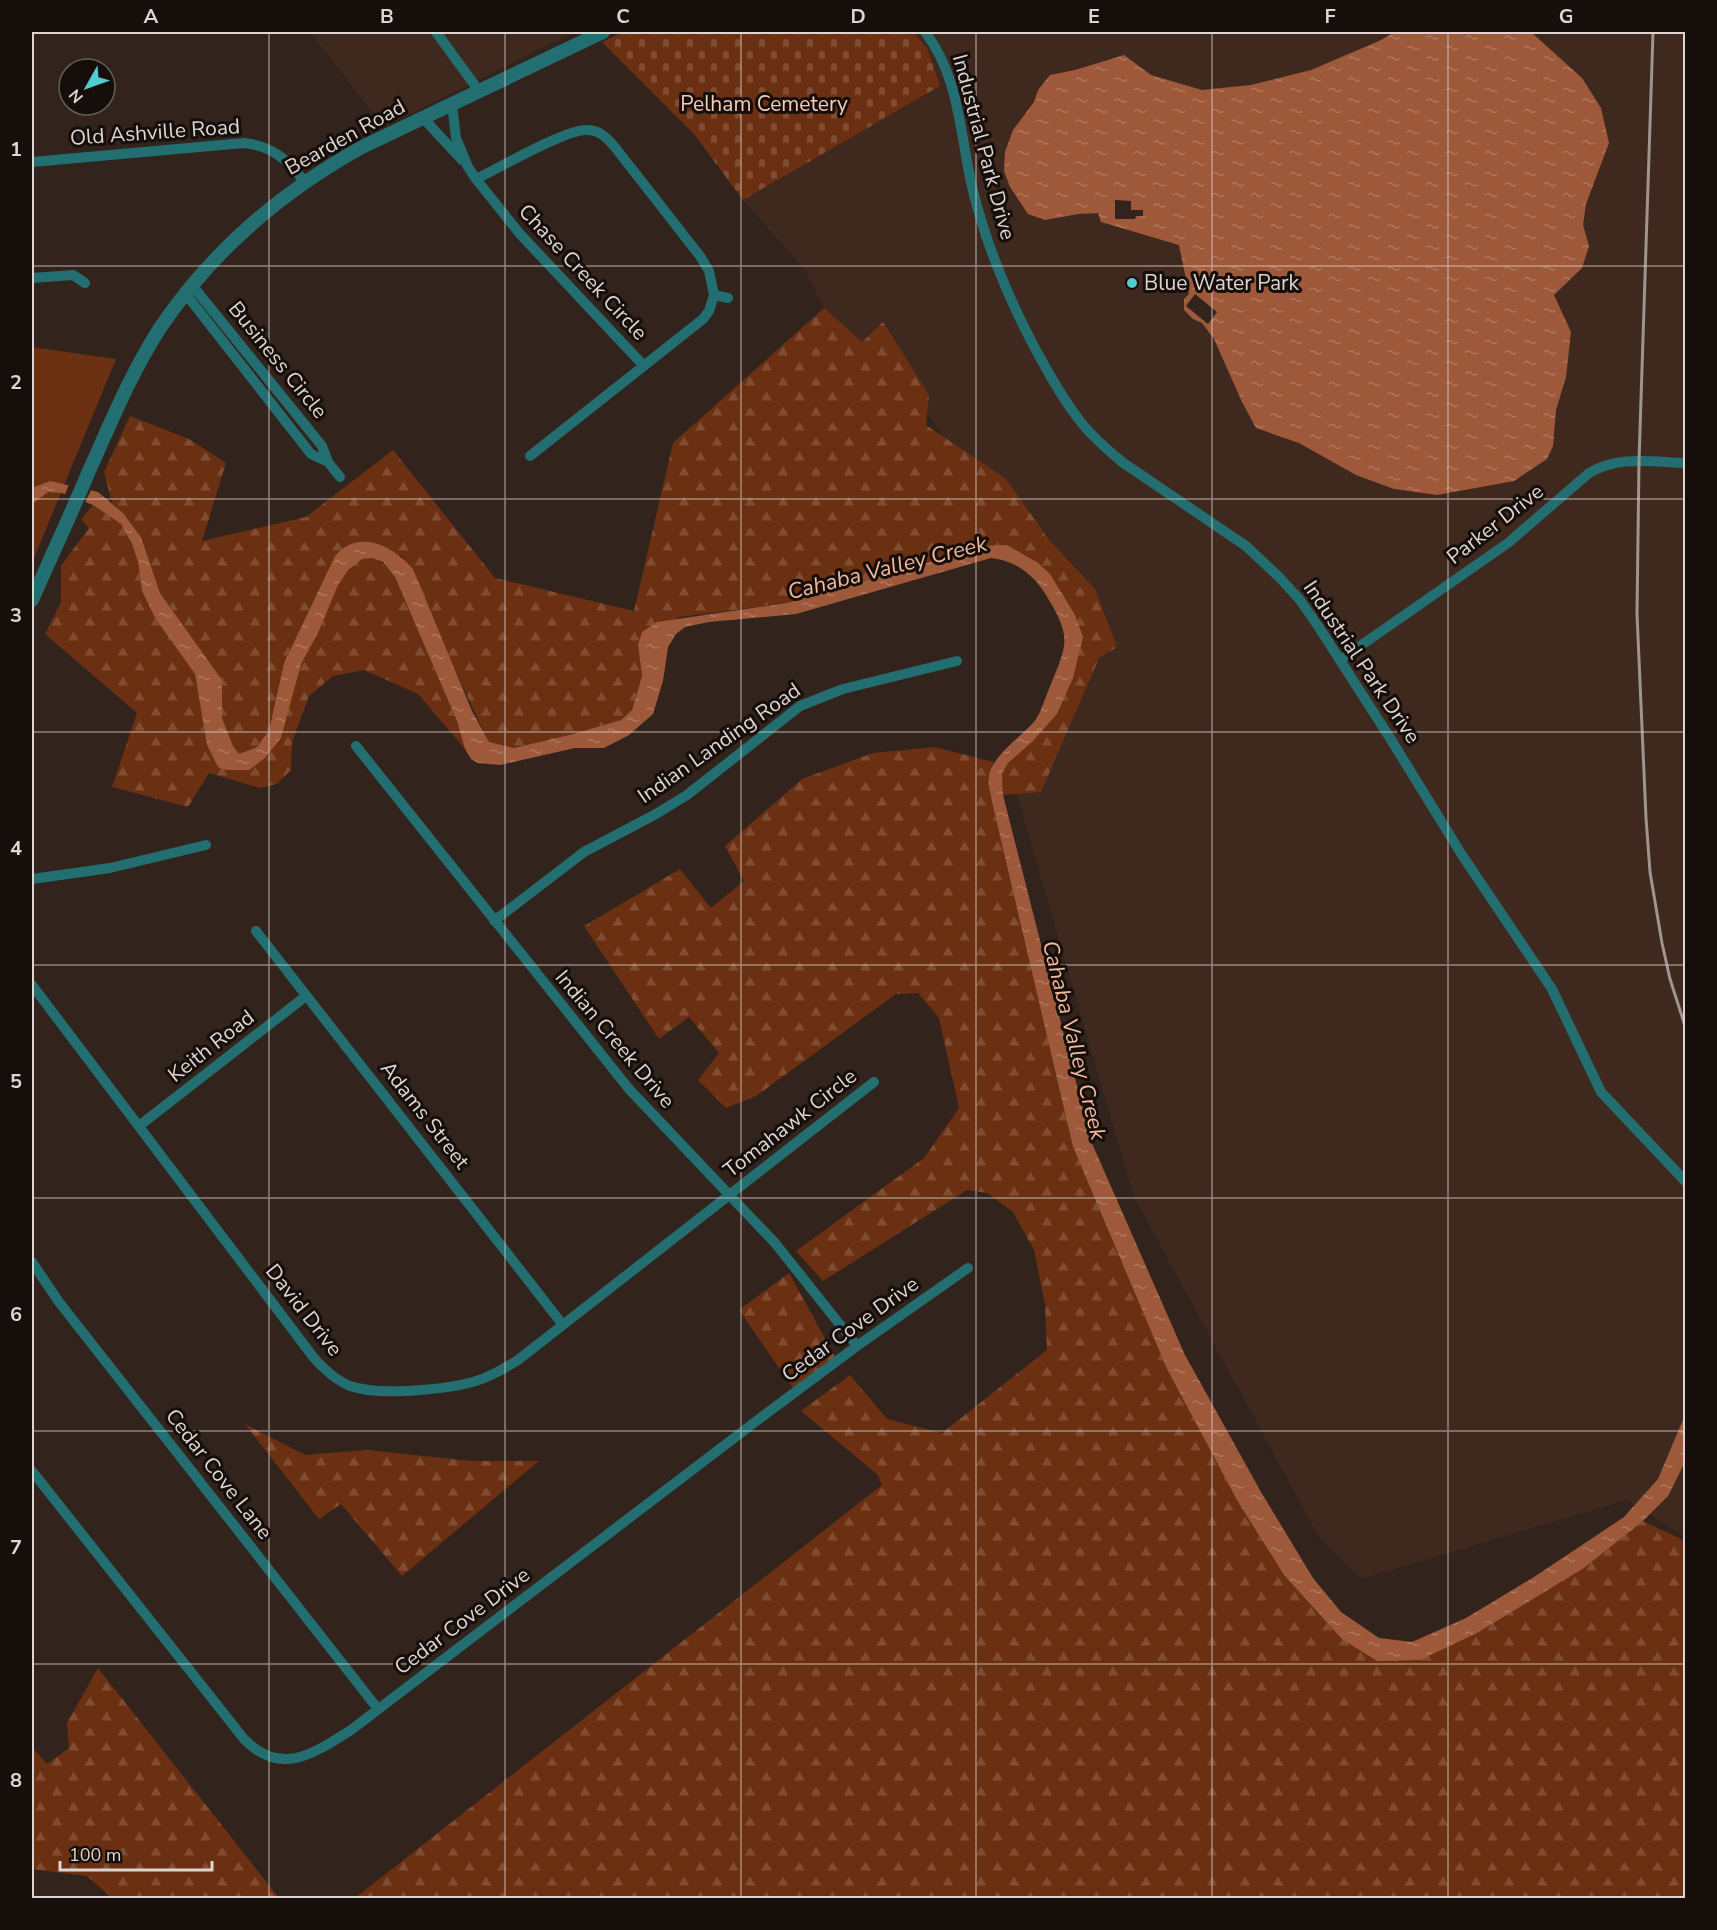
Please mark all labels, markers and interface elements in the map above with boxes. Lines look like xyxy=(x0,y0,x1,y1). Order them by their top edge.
text: A xyxy=(144,3,159,30)
text: B xyxy=(380,3,394,30)
text: C xyxy=(616,3,630,30)
text: D xyxy=(850,3,866,30)
text: E xyxy=(1088,3,1100,30)
text: F xyxy=(1324,3,1336,30)
text: G xyxy=(1559,3,1573,30)
street label: Industrial Park Drive xyxy=(946,51,1022,243)
north arrow xyxy=(57,57,117,117)
text: N xyxy=(64,84,89,108)
park label: Pelham Cemetery xyxy=(680,90,848,118)
street label: Bearden Road xyxy=(280,92,410,182)
street label: Old Ashville Road xyxy=(69,112,241,152)
text: 1 xyxy=(10,136,22,163)
street label: Chase Creek Circle xyxy=(512,198,654,346)
place label: Blue Water Park xyxy=(1144,269,1300,297)
marker: Blue Water Park xyxy=(1125,276,1139,290)
street label: Business Circle xyxy=(222,296,334,424)
text: 2 xyxy=(10,369,22,396)
street label: Parker Drive xyxy=(1441,477,1549,571)
water label: Cahaba Valley Creek xyxy=(784,528,991,607)
street label: Industrial Park Drive xyxy=(1297,575,1427,749)
text: 3 xyxy=(10,602,22,629)
street label: Indian Landing Road xyxy=(632,676,806,810)
text: 4 xyxy=(10,835,22,862)
water label: Cahaba Valley Creek xyxy=(1035,937,1114,1144)
street label: Indian Creek Drive xyxy=(549,964,681,1114)
street label: Keith Road xyxy=(162,1003,260,1089)
street label: Adams Street xyxy=(374,1055,476,1175)
street label: Tomahawk Circle xyxy=(718,1062,862,1184)
text: 5 xyxy=(10,1068,22,1095)
street label: David Drive xyxy=(259,1258,349,1362)
street label: Cedar Cove Drive xyxy=(776,1270,924,1388)
text: 6 xyxy=(10,1301,22,1328)
street label: Cedar Cove Lane xyxy=(159,1403,279,1545)
text: 7 xyxy=(10,1534,22,1561)
street label: Cedar Cove Drive xyxy=(389,1561,535,1681)
text: 8 xyxy=(10,1767,22,1794)
scale bar xyxy=(60,1834,212,1872)
text: 100 m xyxy=(69,1843,121,1867)

